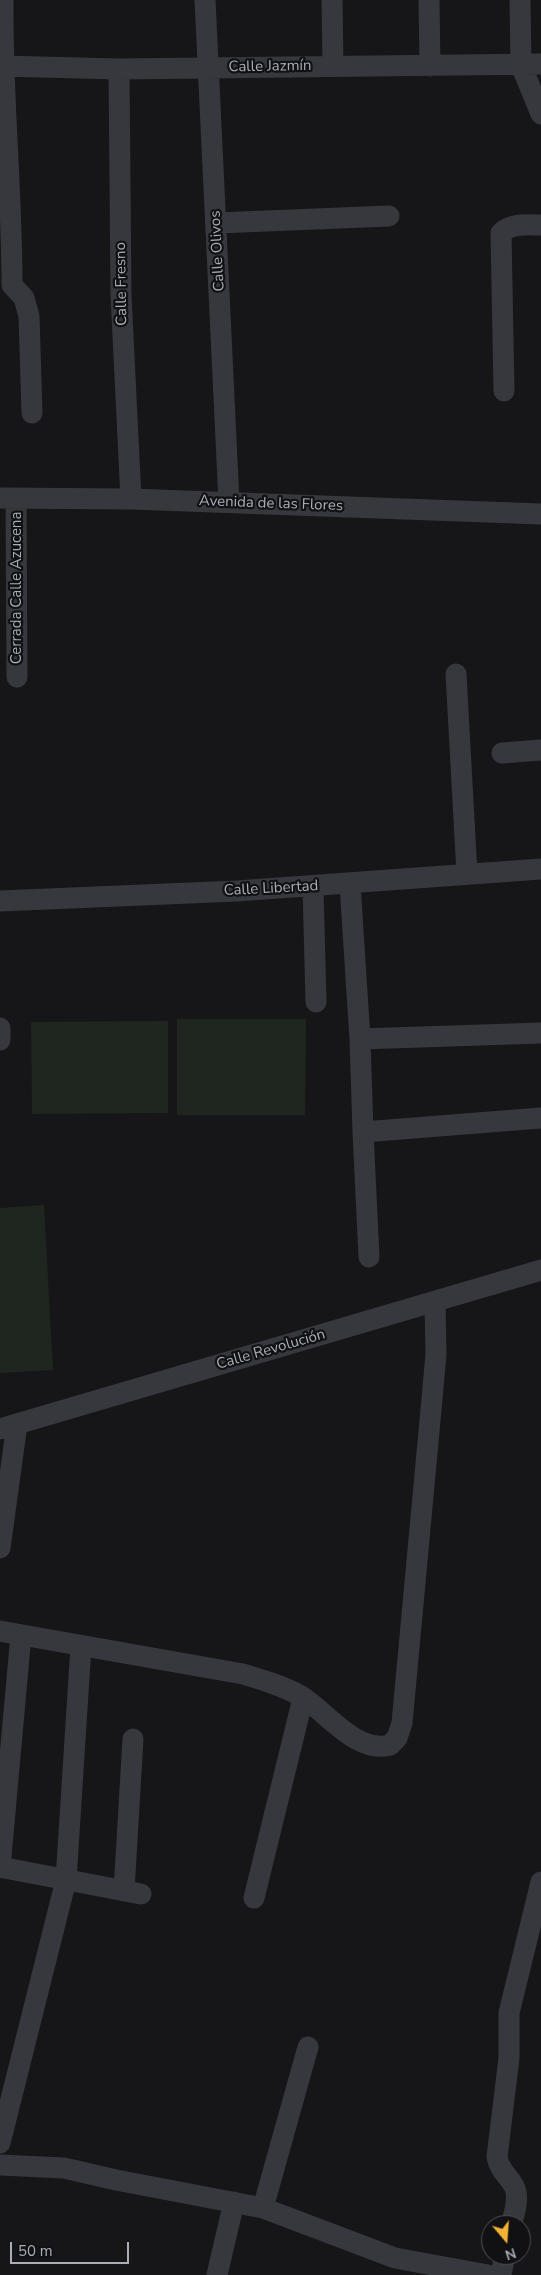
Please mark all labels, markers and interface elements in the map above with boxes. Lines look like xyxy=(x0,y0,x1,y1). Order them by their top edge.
street label: Calle Jazmín xyxy=(228,57,312,77)
street label: Calle Olivos xyxy=(207,210,229,292)
street label: Calle Fresno xyxy=(112,242,132,326)
street label: Avenida de las Flores xyxy=(199,492,343,516)
street label: Cerrada Calle Azucena xyxy=(8,512,26,664)
street label: Calle Libertad xyxy=(223,878,319,900)
street label: Calle Revolución xyxy=(215,1326,327,1374)
north arrow xyxy=(481,2215,531,2265)
scale bar xyxy=(12,2232,131,2264)
text: 50 m xyxy=(18,2241,53,2261)
text: N xyxy=(503,2243,518,2264)

